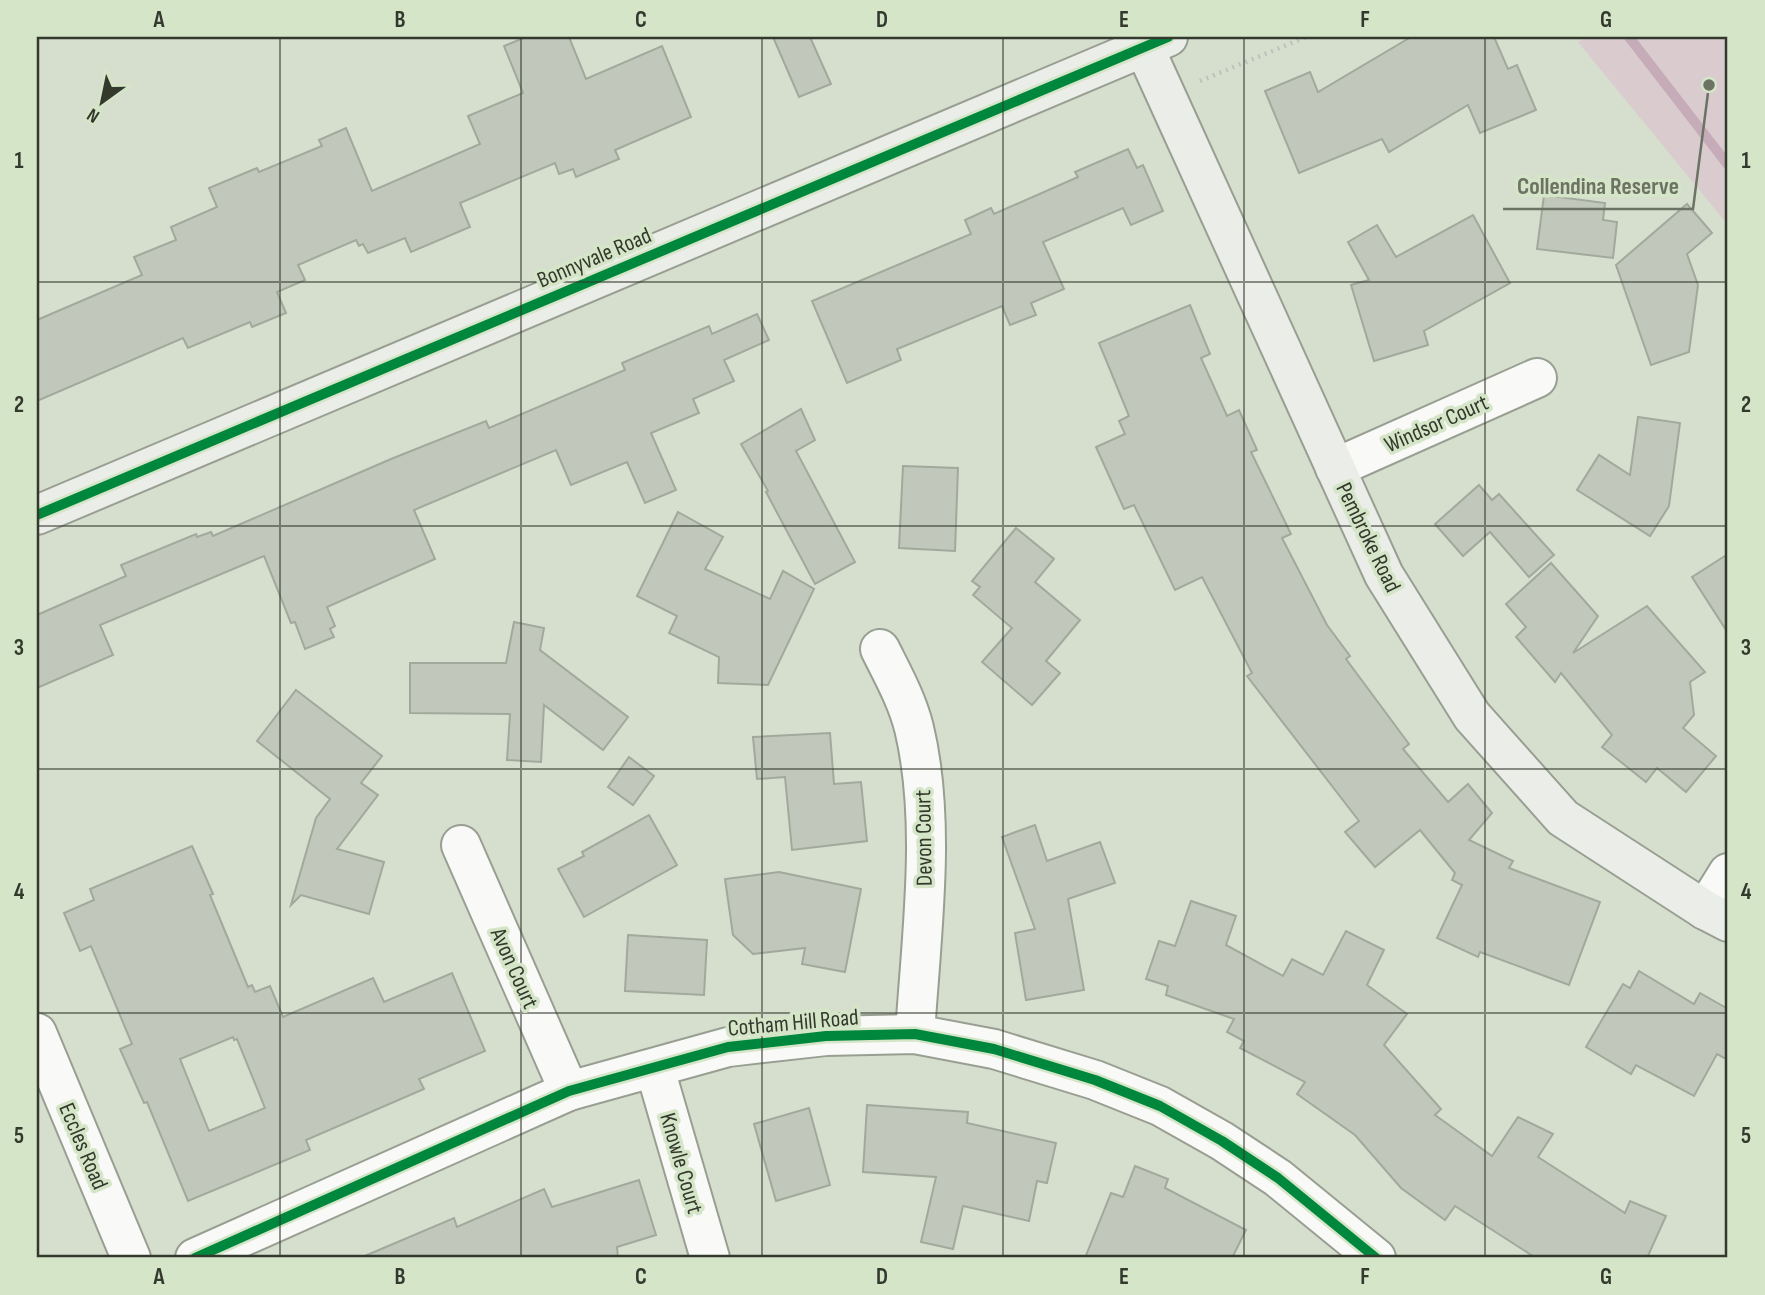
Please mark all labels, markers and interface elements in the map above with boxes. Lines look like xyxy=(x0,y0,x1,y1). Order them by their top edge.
text: A xyxy=(153,6,166,34)
text: B xyxy=(395,6,406,34)
text: C xyxy=(635,6,647,34)
text: D xyxy=(876,6,888,34)
text: E xyxy=(1119,6,1129,34)
text: F xyxy=(1360,6,1370,34)
text: G xyxy=(1600,6,1612,34)
north arrow xyxy=(66,66,136,136)
text: N xyxy=(83,103,104,127)
text: 1 xyxy=(14,147,24,175)
text: 1 xyxy=(1741,147,1751,175)
callout: Collendina Reserve xyxy=(1503,164,1693,209)
text: Collendina Reserve xyxy=(1517,172,1679,201)
street label: Bonnyvale Road xyxy=(533,221,656,294)
street label: Windsor Court xyxy=(1380,389,1493,459)
text: 2 xyxy=(14,391,24,419)
text: 2 xyxy=(1741,391,1751,419)
street label: Pembroke Road xyxy=(1330,478,1407,597)
text: 3 xyxy=(14,634,24,662)
text: 3 xyxy=(1741,634,1751,662)
street label: Devon Court xyxy=(909,790,939,886)
text: 4 xyxy=(14,878,25,906)
text: 4 xyxy=(1741,878,1752,906)
street label: Avon Court xyxy=(484,923,544,1013)
street label: Cotham Hill Road xyxy=(727,1003,860,1043)
street label: Eccles Road xyxy=(52,1099,114,1194)
street label: Knowle Court xyxy=(653,1110,709,1217)
text: 5 xyxy=(14,1122,24,1150)
text: 5 xyxy=(1741,1122,1751,1150)
text: A xyxy=(153,1263,166,1291)
text: B xyxy=(395,1263,406,1291)
text: C xyxy=(635,1263,647,1291)
text: D xyxy=(876,1263,888,1291)
text: E xyxy=(1119,1263,1129,1291)
text: F xyxy=(1360,1263,1370,1291)
text: G xyxy=(1600,1263,1612,1291)

